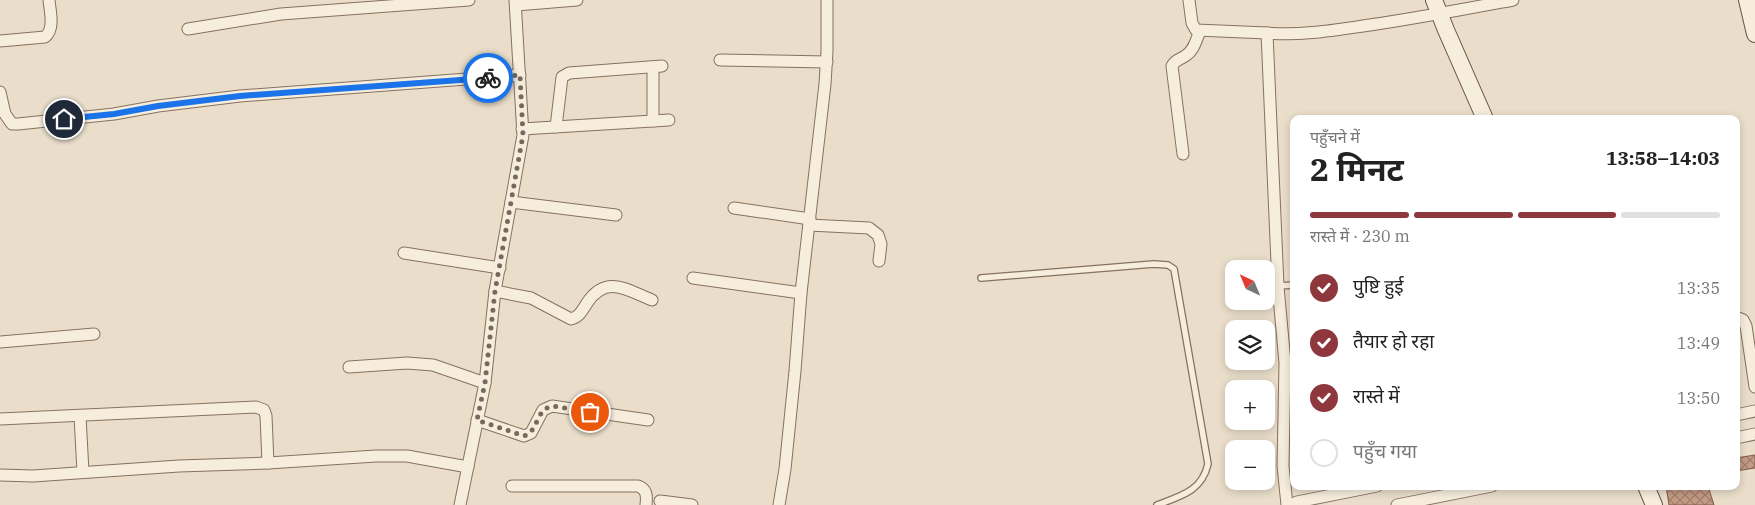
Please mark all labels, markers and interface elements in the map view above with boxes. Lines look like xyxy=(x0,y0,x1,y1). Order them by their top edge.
courier xyxy=(463,53,513,103)
icon: bike xyxy=(474,64,502,92)
pin xyxy=(43,98,85,140)
icon: home xyxy=(50,105,78,133)
text: पहुँचने में xyxy=(1310,127,1360,147)
text: 13:58–14:03 xyxy=(1606,146,1720,170)
text: 2 मिनट xyxy=(1310,148,1404,190)
text: रास्ते में · 230 m xyxy=(1310,226,1410,246)
north arrow xyxy=(1225,260,1275,310)
map controls xyxy=(1225,260,1275,490)
icon: check xyxy=(1310,274,1338,302)
text: पुष्टि हुई xyxy=(1353,274,1404,298)
text: 13:35 xyxy=(1677,278,1720,298)
button: layers xyxy=(1225,320,1275,370)
icon: check xyxy=(1310,329,1338,357)
text: तैयार हो रहा xyxy=(1353,329,1434,353)
text: 13:49 xyxy=(1677,333,1720,353)
button: + xyxy=(1225,380,1275,430)
icon: check xyxy=(1310,384,1338,412)
text: रास्ते में xyxy=(1353,384,1400,408)
text: 13:50 xyxy=(1677,388,1720,408)
pin xyxy=(569,391,611,433)
icon: bag xyxy=(576,398,604,426)
text: पहुँच गया xyxy=(1353,439,1417,463)
button: − xyxy=(1225,440,1275,490)

